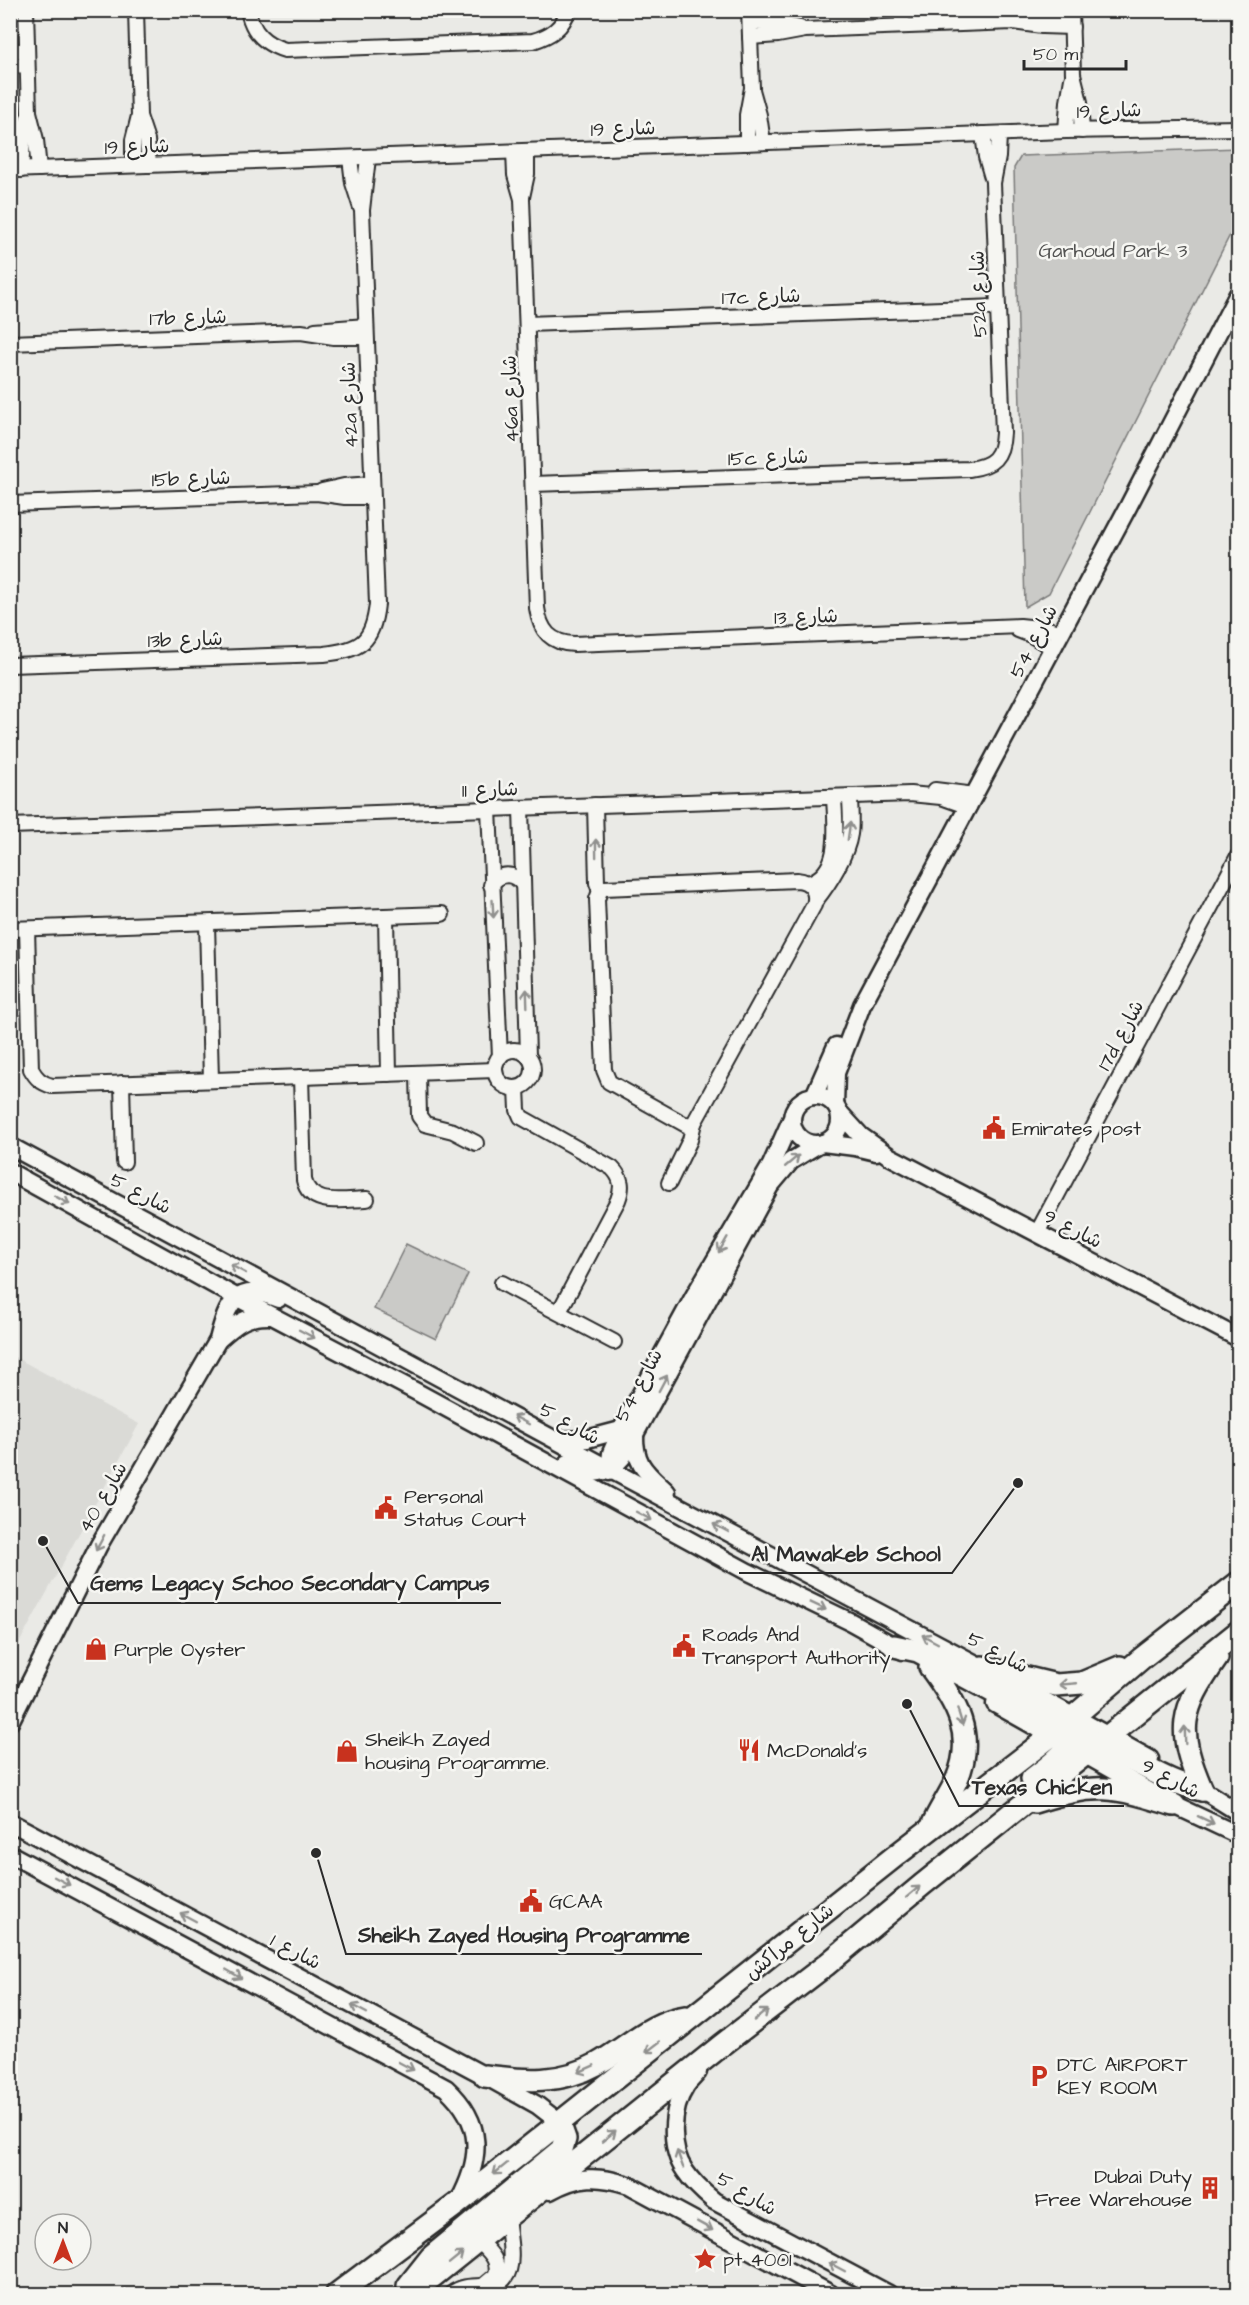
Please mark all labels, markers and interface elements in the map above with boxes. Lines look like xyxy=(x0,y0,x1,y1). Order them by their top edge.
scale bar xyxy=(1024,33,1126,71)
text: 50 m xyxy=(1033,42,1078,67)
street label: شارع 19 xyxy=(1076,96,1142,126)
street label: شارع 19 xyxy=(590,114,656,144)
street label: شارع 19 xyxy=(104,132,170,162)
park label: Garhoud Park 3 xyxy=(1038,237,1188,265)
street label: 52a شارع xyxy=(963,250,995,338)
street label: 17c شارع xyxy=(721,282,801,312)
street label: 17b شارع xyxy=(149,303,227,333)
street label: 46a شارع xyxy=(495,355,527,443)
street label: 42a شارع xyxy=(334,361,366,449)
street label: 15c شارع xyxy=(727,443,809,473)
street label: 15b شارع xyxy=(151,464,231,494)
street label: شارع 54 xyxy=(1003,600,1065,683)
street label: شارع 13 xyxy=(774,602,839,632)
street label: 13b شارع xyxy=(147,625,223,655)
street label: شارع 11 xyxy=(461,775,519,805)
one-way arrow xyxy=(844,822,855,842)
one-way arrow xyxy=(590,839,602,859)
one-way arrow xyxy=(487,899,498,919)
one-way arrow xyxy=(521,988,532,1008)
street label: 17d شارع xyxy=(1091,995,1151,1076)
public building icon: Emirates post xyxy=(981,1115,1007,1141)
place label: Emirates post xyxy=(1012,1115,1141,1143)
one-way arrow xyxy=(784,1154,799,1168)
street label: شارع 5 xyxy=(105,1166,176,1222)
one-way arrow xyxy=(53,1194,70,1206)
street label: شارع 9 xyxy=(1038,1202,1107,1256)
one-way arrow xyxy=(717,1236,729,1253)
one-way arrow xyxy=(230,1263,247,1275)
one-way arrow xyxy=(297,1329,315,1340)
street label: شارع 54 xyxy=(608,1344,670,1427)
one-way arrow xyxy=(658,1374,669,1392)
street label: شارع 5 xyxy=(534,1396,605,1452)
one-way arrow xyxy=(513,1414,531,1425)
street label: شارع 40 xyxy=(71,1457,134,1538)
place label: Personal Status Court xyxy=(404,1483,526,1534)
public building icon: Personal Status Court xyxy=(373,1495,399,1521)
one-way arrow xyxy=(635,1511,653,1522)
one-way arrow xyxy=(712,1522,730,1533)
one-way arrow xyxy=(94,1534,105,1552)
callout: Al Mawakeb School xyxy=(739,1534,952,1573)
text: Al Mawakeb School xyxy=(751,1540,941,1569)
callout: Gems Legacy Schoo Secondary Campus xyxy=(78,1564,501,1603)
text: Gems Legacy Schoo Secondary Campus xyxy=(90,1569,490,1601)
one-way arrow xyxy=(808,1600,826,1612)
place label: Roads And Transport Authority xyxy=(702,1621,891,1673)
street label: شارع 5 xyxy=(962,1625,1033,1681)
public building icon: Roads And Transport Authority xyxy=(671,1633,697,1659)
one-way arrow xyxy=(922,1633,939,1645)
shop icon: Purple Oyster xyxy=(83,1636,109,1662)
place label: Purple Oyster xyxy=(114,1636,245,1665)
one-way arrow xyxy=(1059,1679,1079,1690)
one-way arrow xyxy=(955,1707,966,1726)
one-way arrow xyxy=(1180,1725,1191,1745)
place label: Sheikh Zayed housing Programme. xyxy=(365,1726,549,1778)
restaurant icon: McDonald's xyxy=(736,1737,762,1763)
place label: McDonald's xyxy=(767,1737,867,1765)
shop icon: Sheikh Zayed housing Programme. xyxy=(334,1738,360,1764)
street label: شارع 9 xyxy=(1136,1752,1205,1806)
callout: Texas Chicken xyxy=(959,1767,1124,1806)
text: Texas Chicken xyxy=(971,1773,1113,1802)
one-way arrow xyxy=(1197,1814,1215,1826)
one-way arrow xyxy=(53,1875,70,1887)
one-way arrow xyxy=(905,1886,921,1899)
public building icon: GCAA xyxy=(518,1888,544,1914)
place label: GCAA xyxy=(549,1888,603,1916)
street label: شارع مراكش xyxy=(739,1897,840,1987)
one-way arrow xyxy=(179,1911,197,1922)
callout: Sheikh Zayed Housing Programme xyxy=(346,1915,702,1954)
text: Sheikh Zayed Housing Programme xyxy=(357,1921,691,1953)
street label: شارع 1 xyxy=(265,1927,326,1977)
one-way arrow xyxy=(225,1968,242,1980)
one-way arrow xyxy=(351,2003,369,2014)
one-way arrow xyxy=(753,2009,769,2021)
one-way arrow xyxy=(645,2041,661,2054)
place label: DTC AIRPORT KEY ROOM xyxy=(1057,2051,1188,2102)
one-way arrow xyxy=(396,2061,414,2072)
parking icon: DTC AIRPORT KEY ROOM xyxy=(1026,2063,1052,2089)
one-way arrow xyxy=(577,2064,595,2075)
one-way arrow xyxy=(600,2130,616,2143)
one-way arrow xyxy=(673,2150,684,2168)
one-way arrow xyxy=(493,2162,509,2175)
place label: Dubai Duty Free Warehouse xyxy=(1034,2163,1192,2214)
street label: شارع 5 xyxy=(711,2165,782,2223)
building icon: Dubai Duty Free Warehouse xyxy=(1197,2175,1223,2201)
north arrow xyxy=(33,2212,93,2272)
text: N xyxy=(58,2217,68,2239)
one-way arrow xyxy=(695,2221,713,2232)
place icon: pt 4001 xyxy=(692,2246,718,2272)
place label: pt 4001 xyxy=(723,2246,792,2274)
one-way arrow xyxy=(448,2251,464,2264)
one-way arrow xyxy=(829,2261,846,2273)

